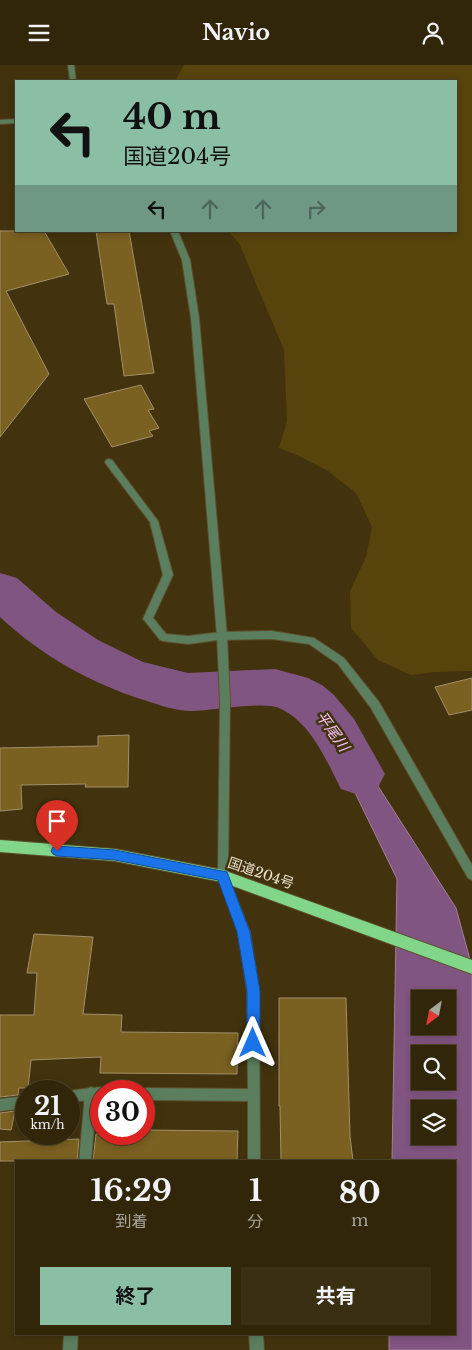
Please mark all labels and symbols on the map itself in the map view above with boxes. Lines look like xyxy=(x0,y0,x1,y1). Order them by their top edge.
water label: 平尾川 xyxy=(312,707,355,757)
pin xyxy=(36,800,78,851)
street label: 国道204号 xyxy=(226,853,296,893)
north arrow xyxy=(411,990,456,1035)
position arrow xyxy=(226,1016,278,1068)
speed limit sign: 30 xyxy=(90,1080,155,1145)

